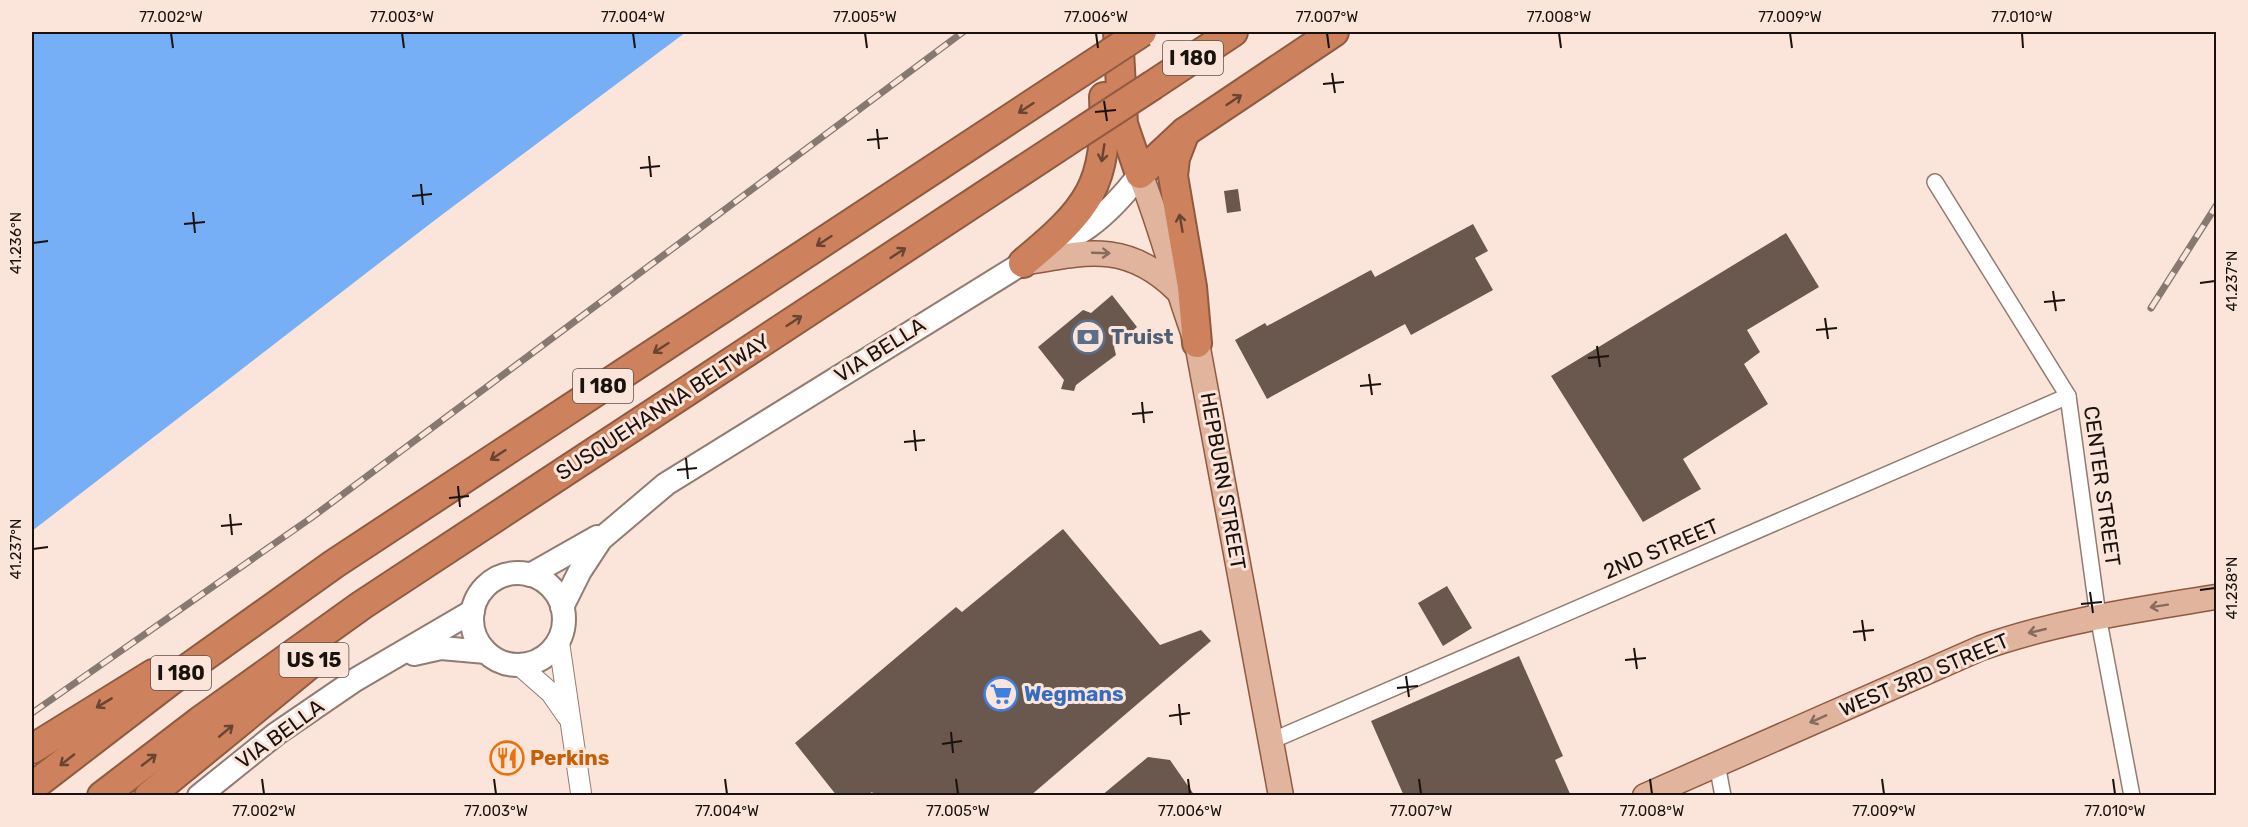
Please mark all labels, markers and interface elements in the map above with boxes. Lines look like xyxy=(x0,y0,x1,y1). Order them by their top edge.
text: 77.002°W xyxy=(139,8,203,26)
text: 77.003°W xyxy=(370,8,434,26)
text: 77.004°W xyxy=(601,8,665,26)
text: 77.005°W xyxy=(833,8,897,26)
text: 77.006°W xyxy=(1064,8,1128,26)
text: 77.007°W xyxy=(1296,8,1358,26)
text: 77.008°W xyxy=(1527,8,1591,26)
text: 77.009°W xyxy=(1758,8,1822,26)
text: 77.010°W xyxy=(1991,8,2053,26)
road number: I 180 xyxy=(1163,41,1223,75)
one-way arrow xyxy=(1225,93,1242,106)
one-way arrow xyxy=(1018,102,1035,114)
one-way arrow xyxy=(1098,142,1109,162)
text: 41.236°N xyxy=(7,212,25,274)
one-way arrow xyxy=(1175,214,1186,233)
one-way arrow xyxy=(816,235,833,247)
one-way arrow xyxy=(889,246,906,259)
one-way arrow xyxy=(1091,248,1111,259)
text: 41.237°N xyxy=(2223,251,2241,311)
street label: VIA BELLA xyxy=(830,312,930,387)
one-way arrow xyxy=(785,315,802,327)
bank icon: Truist xyxy=(1070,319,1106,355)
place label: Truist xyxy=(1111,324,1174,349)
street label: SUSQUEHANNA BELTWAY xyxy=(551,328,774,485)
one-way arrow xyxy=(653,342,670,354)
road number: I 180 xyxy=(573,369,633,403)
street label: HEPBURN STREET xyxy=(1196,390,1251,572)
street label: CENTER STREET xyxy=(2079,404,2126,568)
one-way arrow xyxy=(490,450,507,462)
street label: 2ND STREET xyxy=(1599,513,1722,584)
text: 41.237°N xyxy=(7,519,25,579)
text: 41.238°N xyxy=(2223,557,2241,619)
one-way arrow xyxy=(2149,601,2169,612)
one-way arrow xyxy=(2028,625,2047,637)
street label: WEST 3RD STREET xyxy=(1835,628,2012,722)
road number: US 15 xyxy=(280,643,348,677)
road number: I 180 xyxy=(151,656,211,690)
supermarket icon: Wegmans xyxy=(983,676,1019,712)
place label: Wegmans xyxy=(1024,681,1124,706)
street label: VIA BELLA xyxy=(231,693,329,774)
one-way arrow xyxy=(96,698,113,710)
one-way arrow xyxy=(1809,714,1827,726)
one-way arrow xyxy=(217,725,233,738)
restaurant icon: Perkins xyxy=(489,740,525,776)
place label: Perkins xyxy=(530,745,609,770)
one-way arrow xyxy=(59,753,75,766)
one-way arrow xyxy=(140,753,156,766)
text: 77.002°W xyxy=(232,802,296,820)
text: 77.003°W xyxy=(464,802,528,820)
text: 77.004°W xyxy=(695,802,759,820)
text: 77.005°W xyxy=(926,802,990,820)
text: 77.006°W xyxy=(1158,802,1222,820)
text: 77.007°W xyxy=(1390,802,1452,820)
text: 77.008°W xyxy=(1620,802,1684,820)
text: 77.009°W xyxy=(1852,802,1916,820)
text: 77.010°W xyxy=(2084,802,2146,820)

